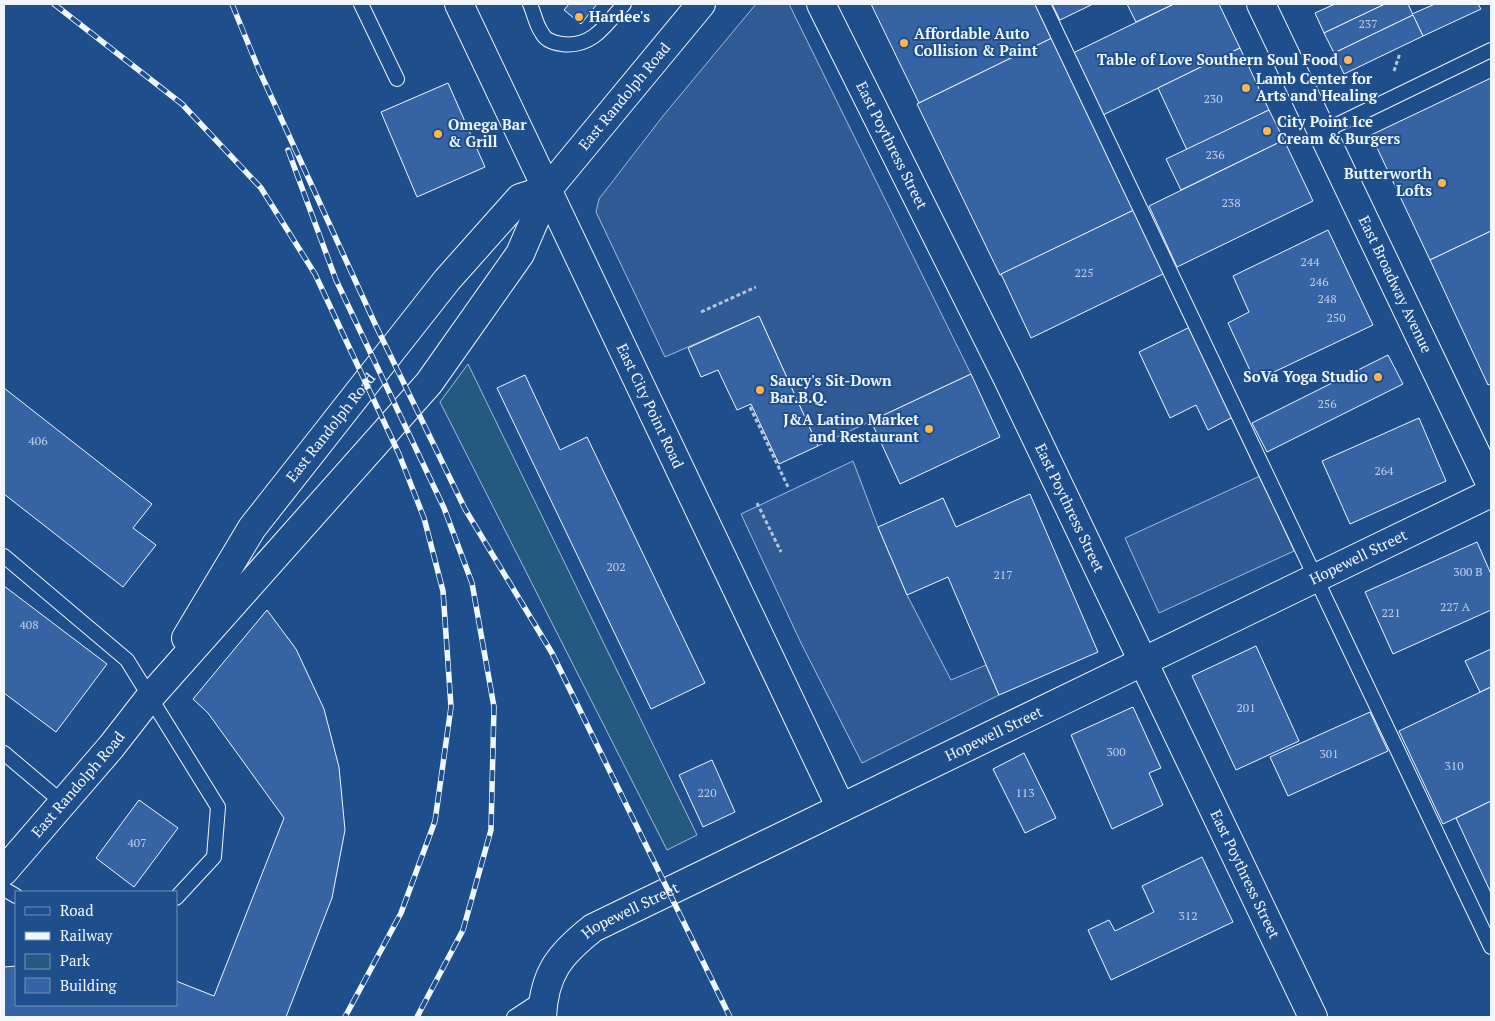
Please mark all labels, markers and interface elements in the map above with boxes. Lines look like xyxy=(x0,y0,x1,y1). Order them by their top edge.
place label: Hardee's xyxy=(589,6,650,26)
marker: Hardee's xyxy=(573,11,585,23)
house number: 237 xyxy=(1358,16,1378,31)
place label: Affordable Auto Collision & Paint xyxy=(914,23,1038,60)
marker: Affordable Auto Collision & Paint xyxy=(898,37,910,49)
street label: East Randolph Road xyxy=(573,38,674,154)
place label: Table of Love Southern Soul Food xyxy=(1097,49,1338,69)
marker: Table of Love Southern Soul Food xyxy=(1342,54,1354,66)
place label: Lamb Center for Arts and Healing xyxy=(1256,68,1378,105)
street label: East Poythress Street xyxy=(852,78,933,213)
marker: Lamb Center for Arts and Healing xyxy=(1240,82,1252,94)
house number: 230 xyxy=(1203,91,1223,106)
place label: City Point Ice Cream & Burgers xyxy=(1277,111,1401,148)
place label: Omega Bar & Grill xyxy=(448,114,527,151)
marker: City Point Ice Cream & Burgers xyxy=(1261,125,1273,137)
marker: Omega Bar & Grill xyxy=(432,128,444,140)
house number: 236 xyxy=(1205,147,1225,162)
place label: Butterworth Lofts xyxy=(1344,163,1432,200)
marker: Butterworth Lofts xyxy=(1436,177,1448,189)
house number: 238 xyxy=(1221,195,1241,210)
street label: East Broadway Avenue xyxy=(1355,212,1437,356)
house number: 244 xyxy=(1300,254,1320,269)
house number: 225 xyxy=(1074,265,1094,280)
house number: 246 xyxy=(1309,274,1329,289)
house number: 248 xyxy=(1317,291,1337,306)
house number: 250 xyxy=(1326,310,1346,325)
street label: East City Point Road xyxy=(613,340,689,471)
place label: SoVa Yoga Studio xyxy=(1243,366,1368,386)
street label: East Randolph Road xyxy=(281,368,379,486)
place label: Saucy's Sit-Down Bar.B.Q. xyxy=(770,370,892,407)
marker: SoVa Yoga Studio xyxy=(1372,371,1384,383)
marker: Saucy's Sit-Down Bar.B.Q. xyxy=(754,384,766,396)
house number: 256 xyxy=(1317,396,1337,411)
place label: J&A Latino Market and Restaurant xyxy=(783,409,919,446)
marker: J&A Latino Market and Restaurant xyxy=(923,423,935,435)
house number: 406 xyxy=(28,433,48,448)
street label: East Poythress Street xyxy=(1031,440,1110,576)
house number: 264 xyxy=(1374,463,1394,478)
street label: Hopewell Street xyxy=(1306,524,1410,589)
house number: 202 xyxy=(606,559,626,574)
house number: 300 B xyxy=(1453,564,1483,579)
house number: 217 xyxy=(993,567,1013,582)
house number: 227 A xyxy=(1440,599,1471,614)
house number: 221 xyxy=(1381,605,1401,620)
house number: 408 xyxy=(19,617,39,632)
house number: 201 xyxy=(1236,700,1256,715)
street label: Hopewell Street xyxy=(941,701,1046,765)
street label: East Randolph Road xyxy=(26,727,129,841)
house number: 300 xyxy=(1106,744,1126,759)
house number: 301 xyxy=(1319,746,1339,761)
house number: 310 xyxy=(1444,758,1464,773)
house number: 220 xyxy=(697,785,717,800)
house number: 113 xyxy=(1015,785,1035,800)
street label: East Poythress Street xyxy=(1206,806,1285,942)
house number: 407 xyxy=(127,835,147,850)
street label: Hopewell Street xyxy=(577,877,682,943)
legend xyxy=(15,891,178,1006)
text: Road xyxy=(60,900,93,920)
house number: 312 xyxy=(1178,908,1198,923)
text: Railway xyxy=(60,925,113,945)
text: Park xyxy=(60,950,90,970)
text: Building xyxy=(60,975,118,995)

